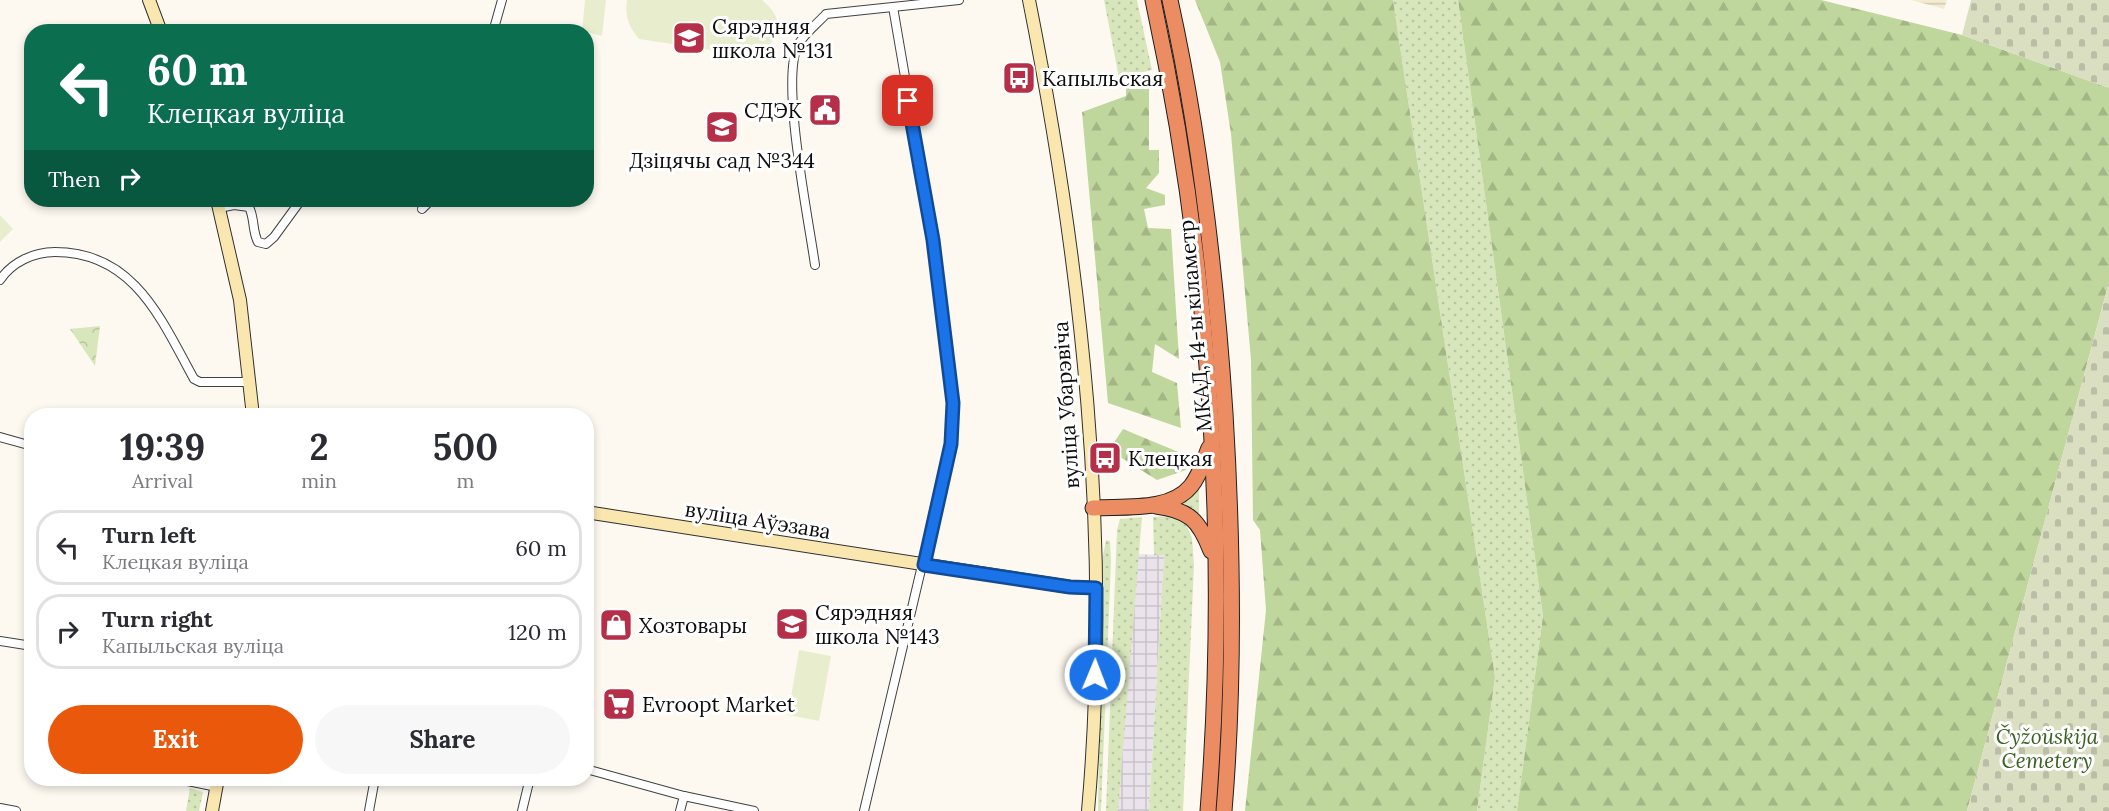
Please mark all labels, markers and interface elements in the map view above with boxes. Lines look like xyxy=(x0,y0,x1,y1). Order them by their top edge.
place label: Сярэдняя школа №131 xyxy=(712,13,833,64)
school or university icon: Сярэдняя школа №131 xyxy=(671,20,707,56)
text: 60 m xyxy=(147,43,248,97)
icon: left xyxy=(48,48,126,126)
bus stop icon: Капыльская xyxy=(1001,60,1037,96)
place label: Капыльская xyxy=(1042,65,1163,92)
pin xyxy=(882,75,933,126)
icon: arrive xyxy=(891,84,924,117)
public building icon: СДЭК xyxy=(807,92,843,128)
text: Клецкая вуліца xyxy=(147,96,345,130)
place label: СДЭК xyxy=(744,97,803,124)
school or university icon: Дзіцячы сад №344 xyxy=(704,109,740,145)
place label: Дзіцячы сад №344 xyxy=(629,147,815,174)
icon: right xyxy=(113,162,146,195)
text: Then xyxy=(48,165,101,193)
street label: МКАД, 14-ы кіламетр xyxy=(1172,219,1218,433)
street label: вуліца Убарэвіча xyxy=(1047,320,1085,490)
text: 19:39 xyxy=(120,424,205,470)
text: 2 xyxy=(309,424,329,470)
text: 500 xyxy=(433,424,498,470)
bus stop icon: Клецкая xyxy=(1087,440,1123,476)
place label: Клецкая xyxy=(1128,445,1213,472)
text: Arrival xyxy=(132,468,193,493)
text: min xyxy=(301,468,337,493)
text: m xyxy=(456,468,474,493)
street label: вуліца Аўэзава xyxy=(683,495,833,545)
text: Turn left xyxy=(102,521,196,549)
icon: left xyxy=(51,531,84,564)
text: 60 m xyxy=(515,534,567,562)
text: Клецкая вуліца xyxy=(102,549,249,574)
place label: Сярэдняя школа №143 xyxy=(815,599,940,650)
text: Turn right xyxy=(102,605,213,633)
school or university icon: Сярэдняя школа №143 xyxy=(774,606,810,642)
shop icon: Хозтовары xyxy=(598,607,634,643)
place label: Хозтовары xyxy=(639,612,747,639)
icon: right xyxy=(51,615,84,648)
text: 120 m xyxy=(508,618,567,646)
text: Капыльская вуліца xyxy=(102,633,284,658)
position arrow xyxy=(1063,643,1127,707)
supermarket icon: Evroopt Market xyxy=(601,686,637,722)
place label: Evroopt Market xyxy=(642,691,796,718)
button: Exit xyxy=(48,705,303,774)
button: Share xyxy=(315,705,570,774)
park label: Čyžoŭskija Cemetery xyxy=(1996,723,2099,774)

